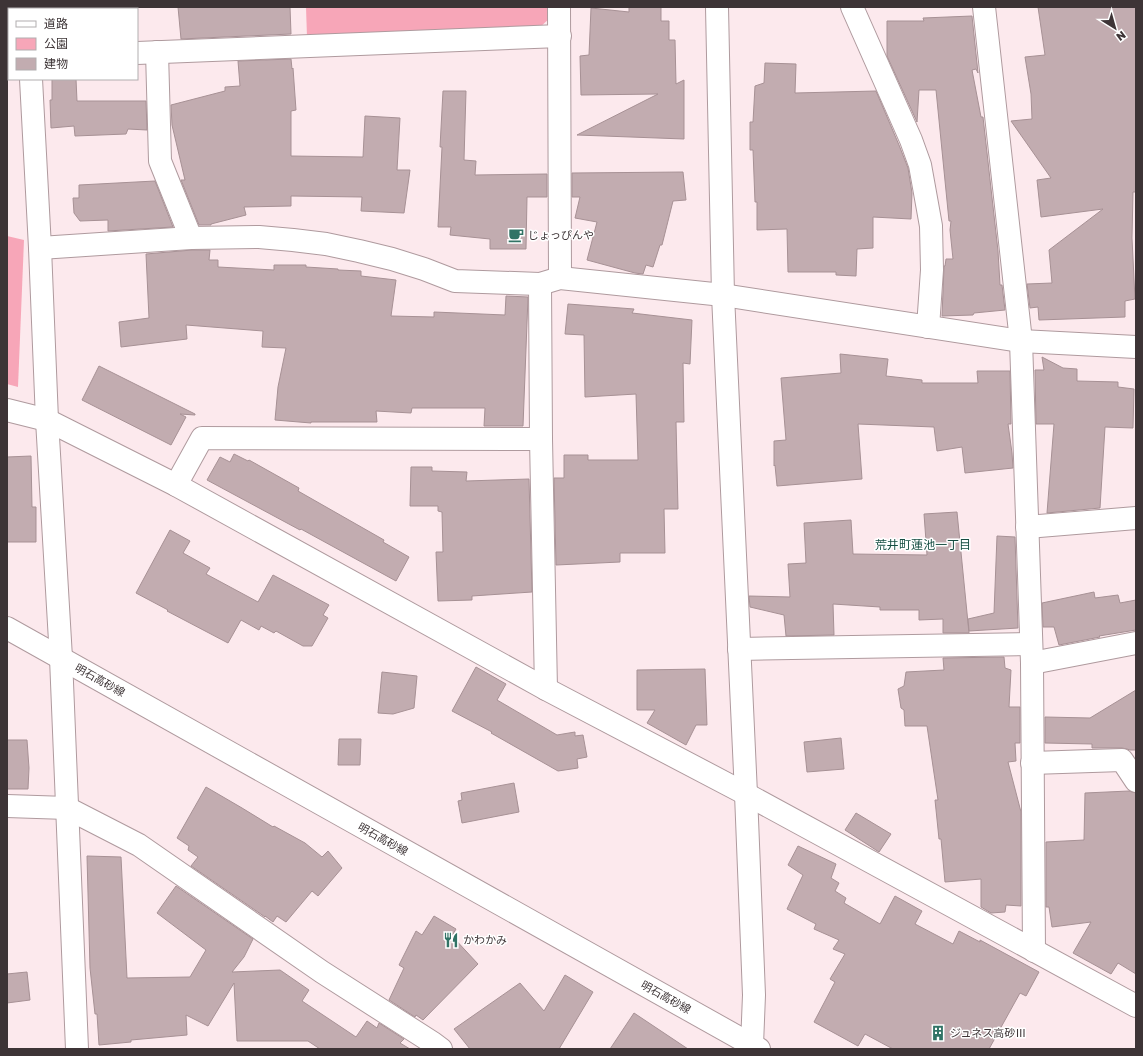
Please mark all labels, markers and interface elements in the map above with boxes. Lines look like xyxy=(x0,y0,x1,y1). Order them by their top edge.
legend xyxy=(8,8,138,80)
north arrow xyxy=(1095,8,1135,48)
text: 道路 xyxy=(44,16,68,31)
text: N xyxy=(1114,29,1129,44)
text: 公園 xyxy=(44,36,68,51)
text: 建物 xyxy=(44,56,68,71)
cafe icon: じょっぴんや xyxy=(507,226,525,244)
place label: じょっぴんや xyxy=(528,228,594,241)
district label: 荒井町蓮池一丁目 xyxy=(875,537,971,552)
street label: 明石高砂線 xyxy=(73,661,127,699)
street label: 明石高砂線 xyxy=(356,820,410,858)
restaurant icon: かわかみ xyxy=(442,931,460,949)
place label: かわかみ xyxy=(463,933,507,946)
street label: 明石高砂線 xyxy=(639,978,693,1016)
building icon: ジュネス高砂Ⅲ xyxy=(929,1024,947,1042)
place label: ジュネス高砂Ⅲ xyxy=(950,1026,1026,1039)

